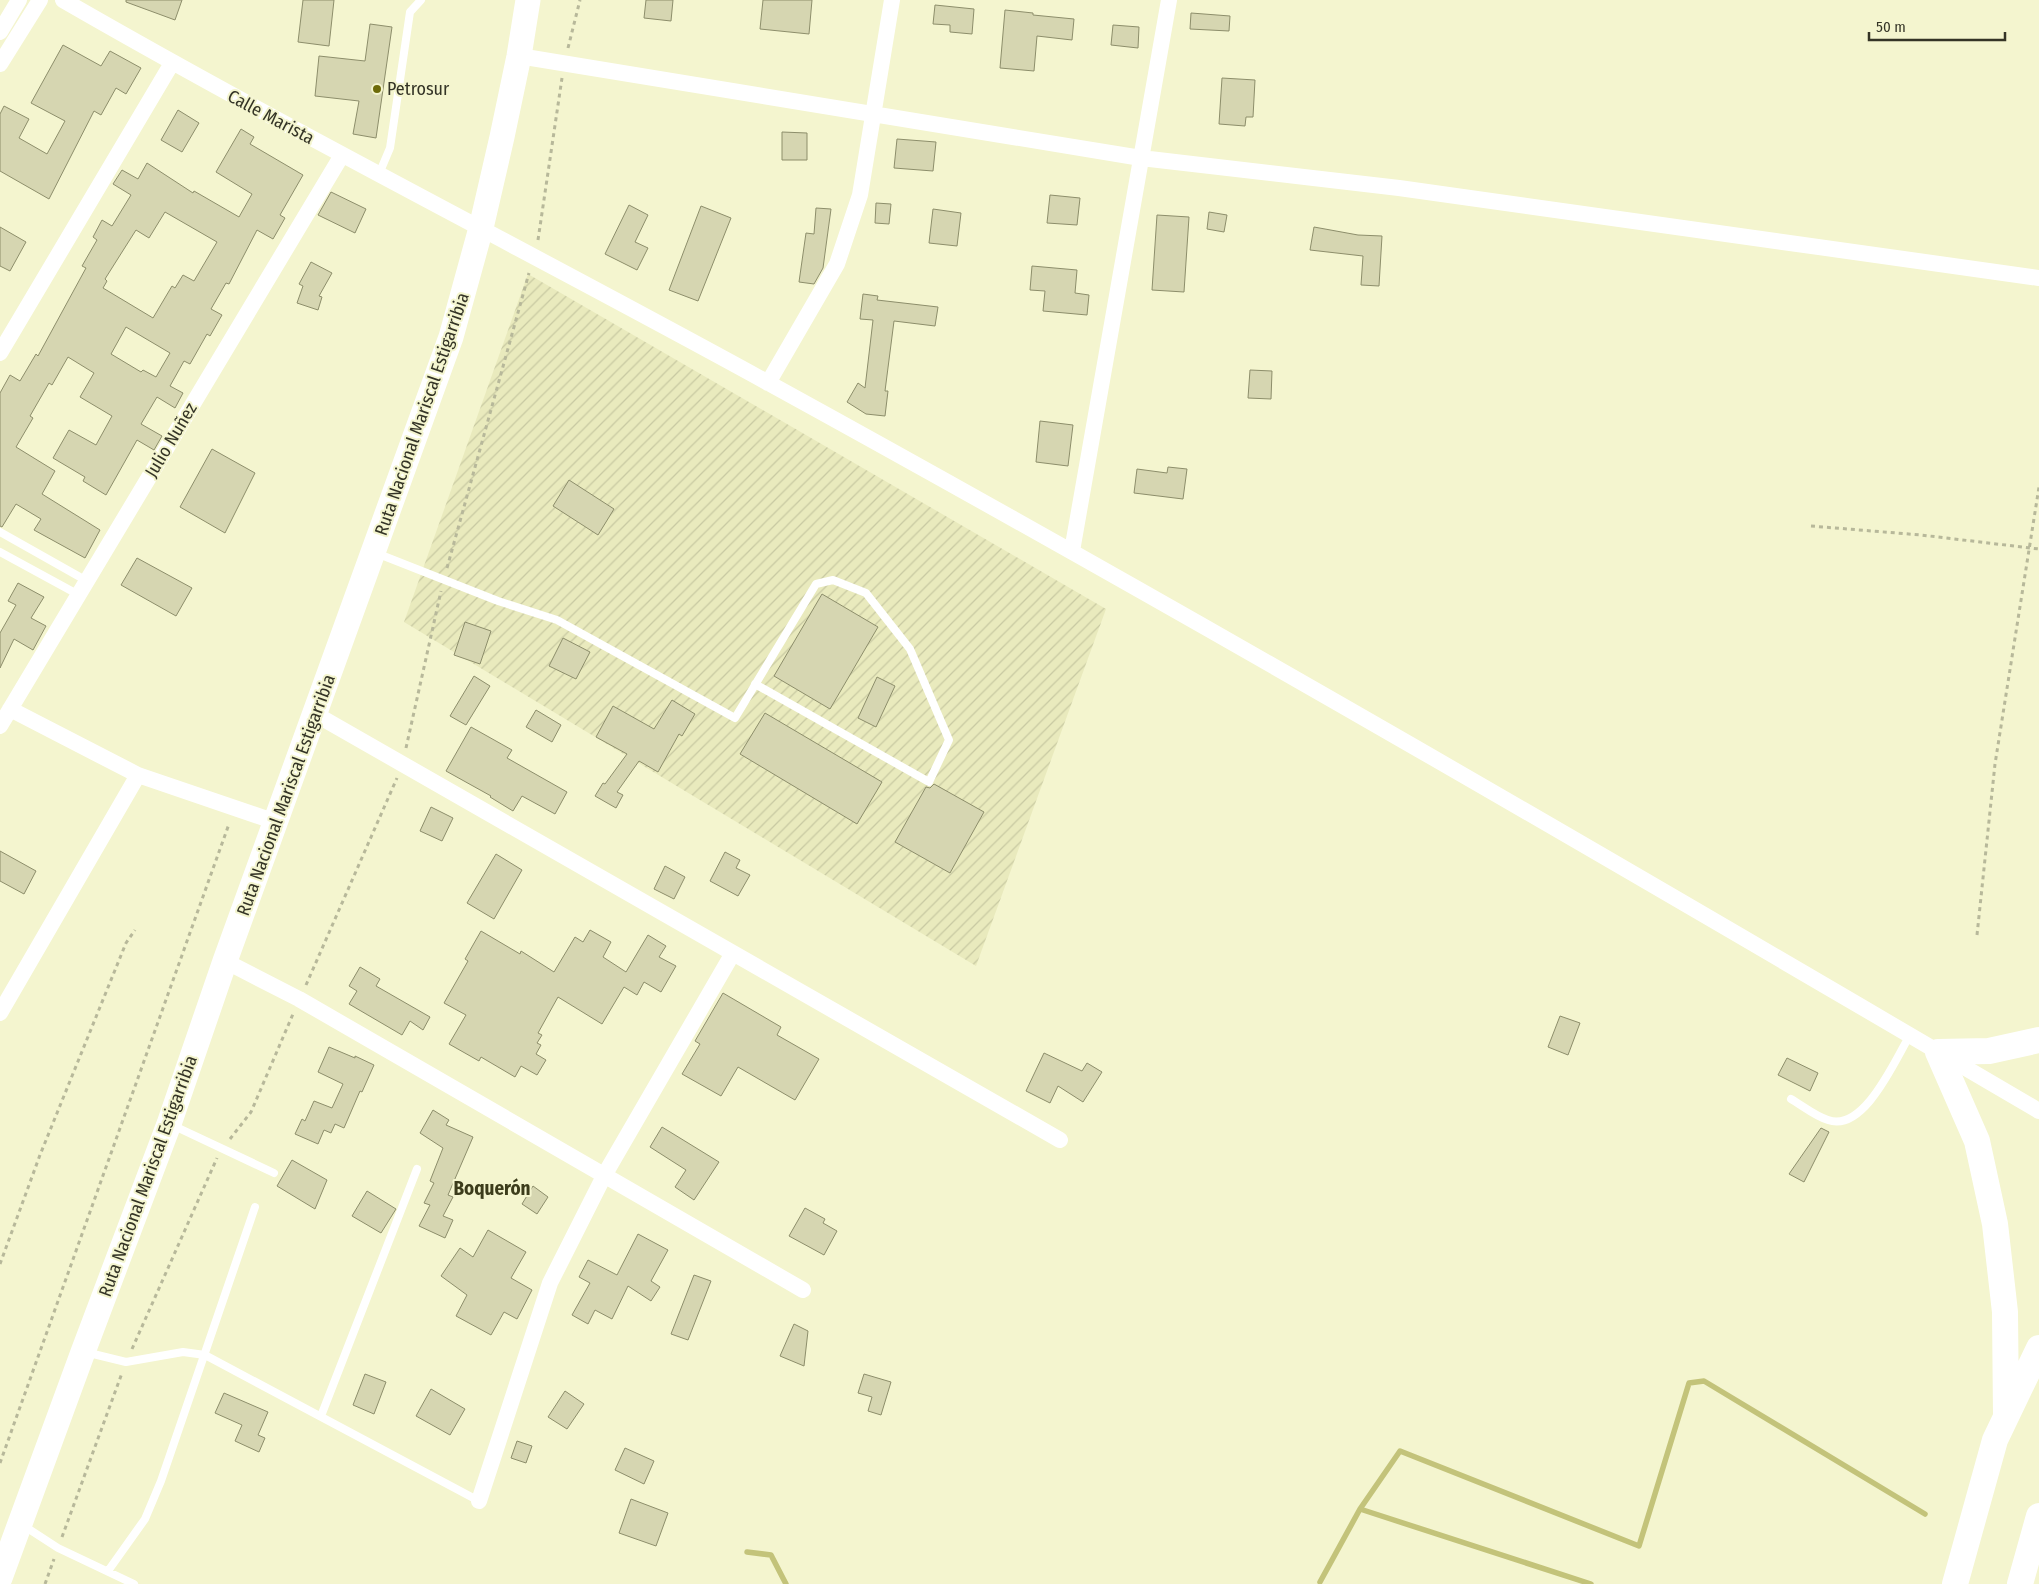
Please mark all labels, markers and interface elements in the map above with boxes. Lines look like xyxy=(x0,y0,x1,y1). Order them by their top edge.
scale bar xyxy=(1869,10,2005,42)
text: 50 m xyxy=(1876,18,1906,36)
place label: Petrosur xyxy=(387,78,450,100)
marker: Petrosur xyxy=(371,83,383,95)
street label: Calle Marista xyxy=(224,85,318,149)
street label: Ruta Nacional Mariscal Estigarribia xyxy=(370,290,474,538)
street label: Julio Nuñez xyxy=(140,399,202,481)
street label: Ruta Nacional Mariscal Estigarribia xyxy=(232,671,340,919)
street label: Ruta Nacional Mariscal Estigarribia xyxy=(94,1052,202,1300)
district label: Boquerón xyxy=(453,1177,531,1200)

